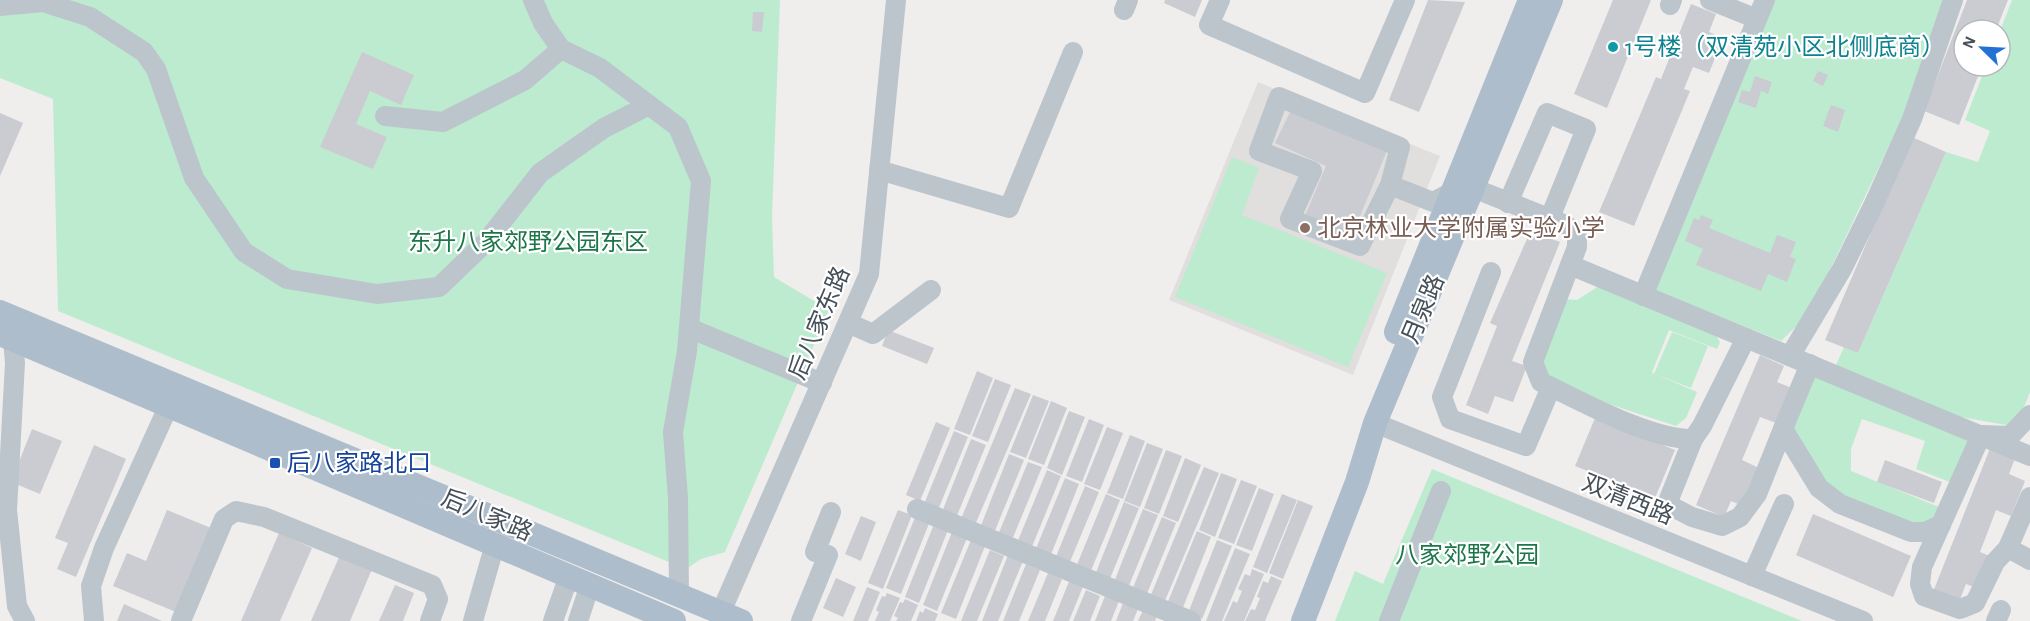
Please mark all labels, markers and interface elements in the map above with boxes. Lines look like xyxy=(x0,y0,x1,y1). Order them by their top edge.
north arrow xyxy=(1952,18,2012,78)
place label: 1号楼（双清苑小区北侧底商） xyxy=(1625,34,1945,60)
text: N xyxy=(1960,34,1979,51)
marker: 1号楼（双清苑小区北侧底商） xyxy=(1606,40,1620,54)
place label: 北京林业大学附属实验小学 xyxy=(1317,215,1605,241)
marker: 北京林业大学附属实验小学 xyxy=(1298,221,1312,235)
park label: 东升八家郊野公园东区 xyxy=(408,229,648,255)
street label: 后八家东路 xyxy=(784,263,854,383)
street label: 月泉路 xyxy=(1397,271,1449,347)
place label: 后八家路北口 xyxy=(287,450,431,476)
marker: 后八家路北口 xyxy=(268,456,282,470)
street label: 双清西路 xyxy=(1579,469,1677,529)
street label: 后八家路 xyxy=(438,484,536,546)
park label: 八家郊野公园 xyxy=(1395,542,1539,568)

